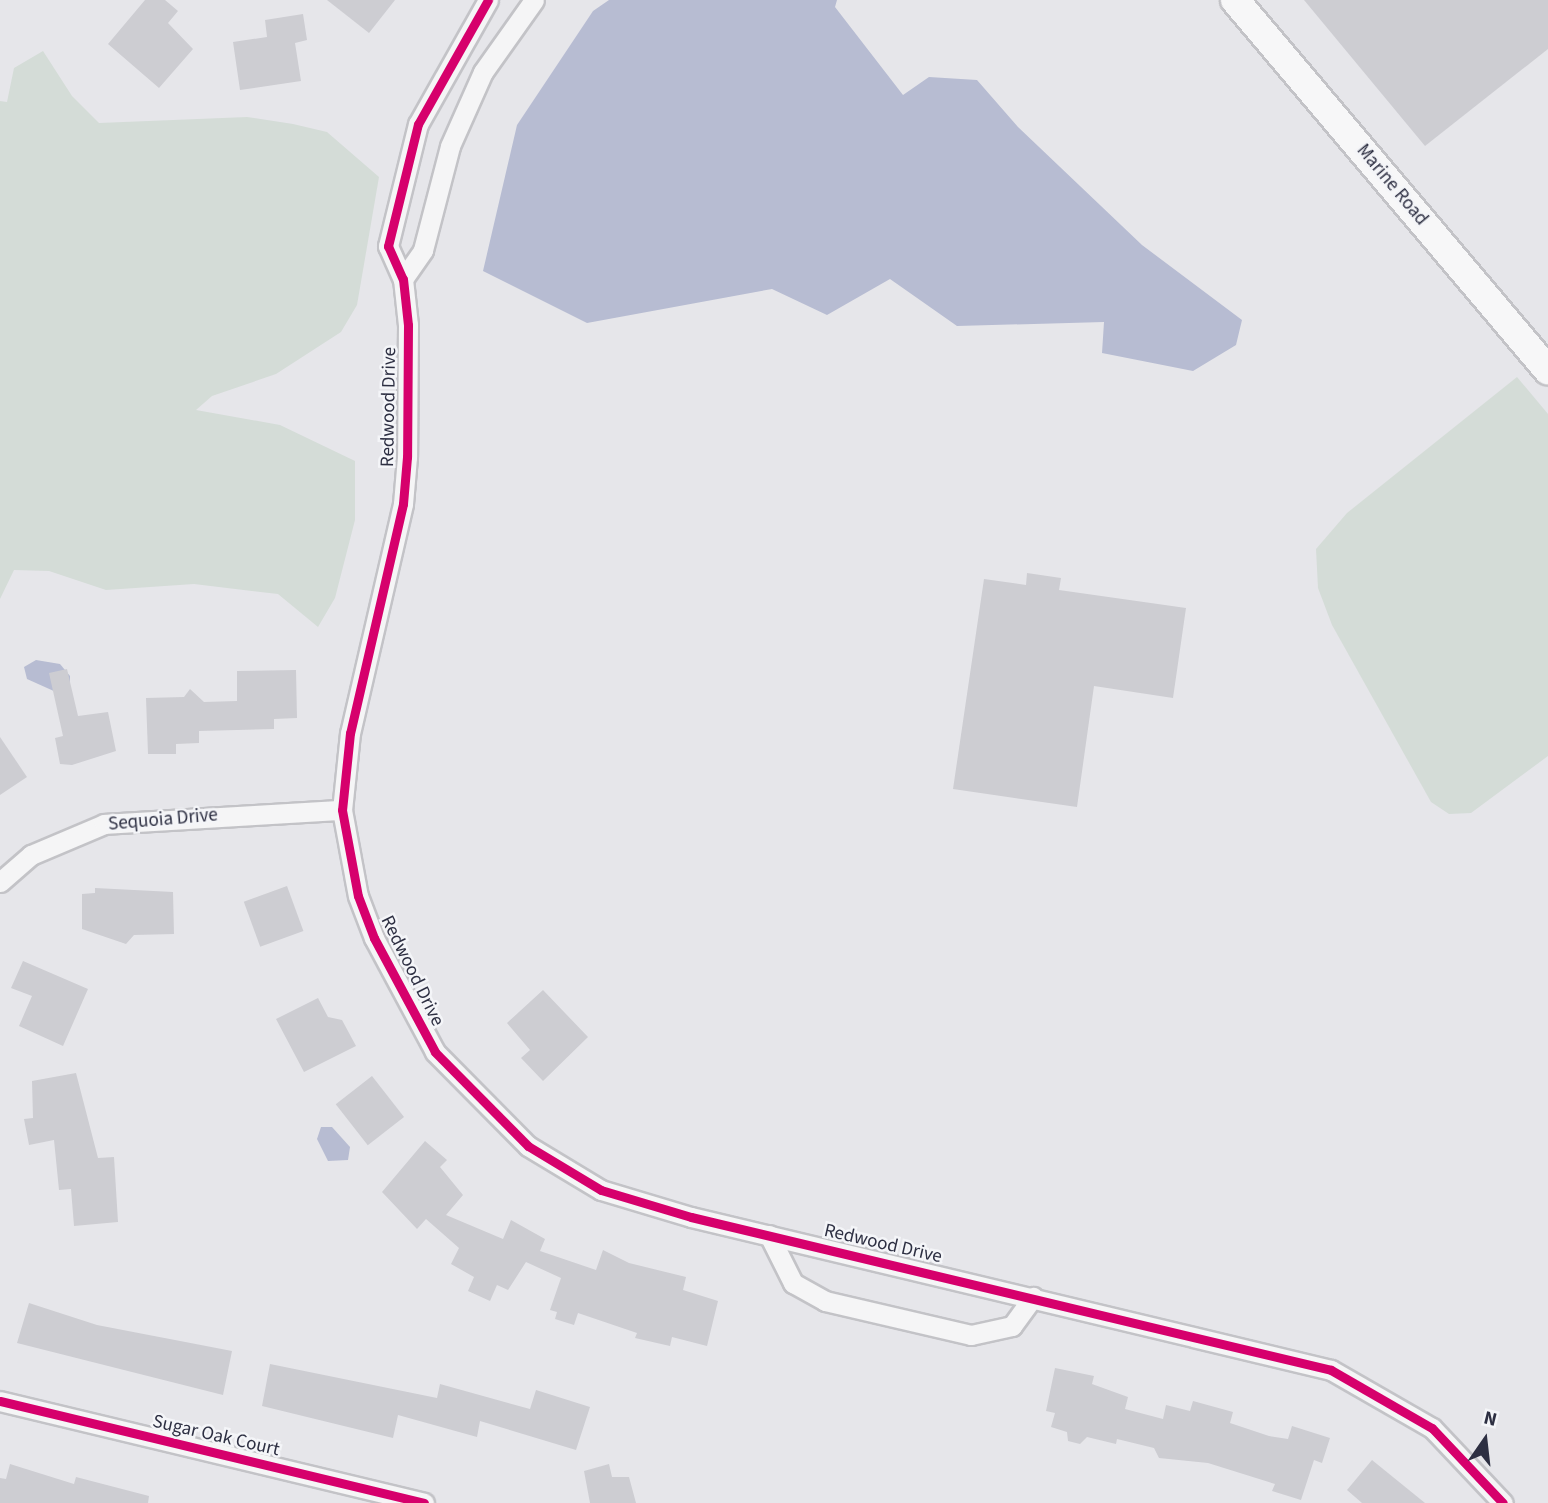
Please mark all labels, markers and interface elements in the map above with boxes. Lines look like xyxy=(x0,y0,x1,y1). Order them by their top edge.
street label: Marine Road xyxy=(1351,140,1433,230)
street label: Redwood Drive xyxy=(377,347,401,467)
street label: Sequoia Drive xyxy=(107,804,219,836)
street label: Redwood Drive xyxy=(375,912,449,1030)
street label: Redwood Drive xyxy=(822,1219,944,1269)
north arrow xyxy=(1450,1405,1520,1475)
text: N xyxy=(1481,1405,1500,1434)
street label: Sugar Oak Court xyxy=(150,1410,282,1462)

